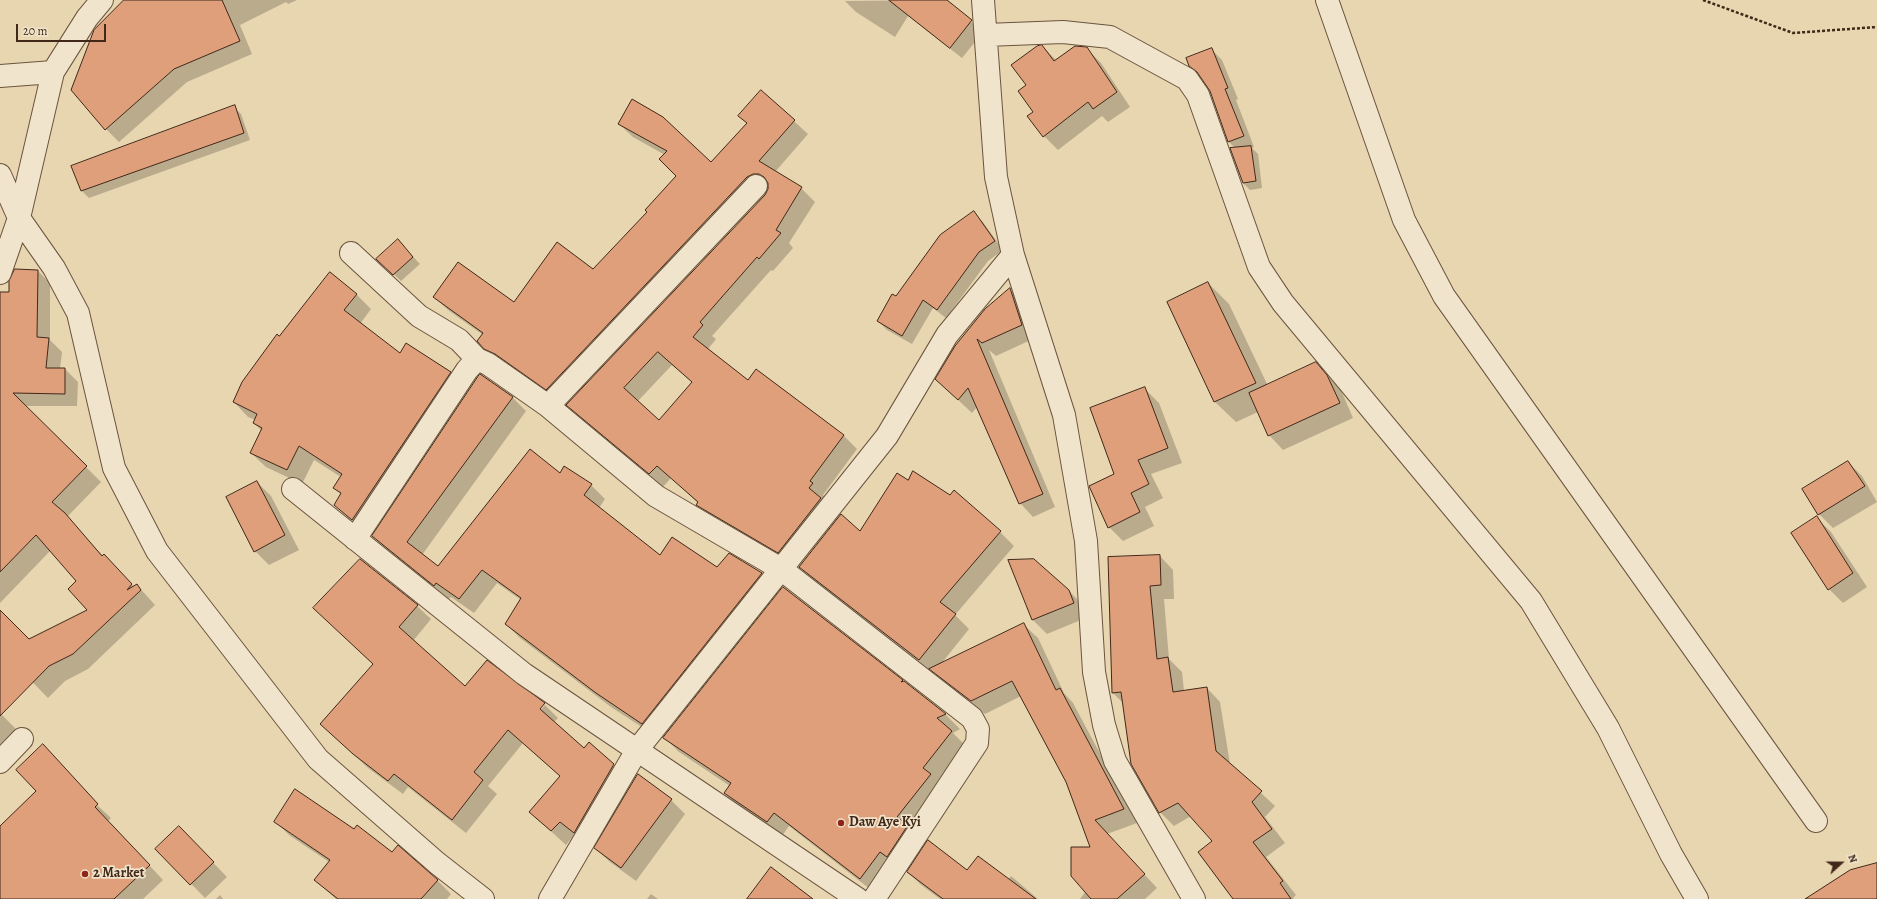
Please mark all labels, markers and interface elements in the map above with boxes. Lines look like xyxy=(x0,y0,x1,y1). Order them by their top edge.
scale bar xyxy=(18,16,108,42)
text: 20 m xyxy=(23,23,47,39)
place label: Daw Aye Kyi xyxy=(849,815,921,831)
marker: Daw Aye Kyi xyxy=(836,818,846,828)
north arrow xyxy=(1821,843,1861,883)
text: N xyxy=(1844,852,1861,865)
place label: 2 Market xyxy=(93,866,144,882)
marker: 2 Market xyxy=(80,869,90,879)

